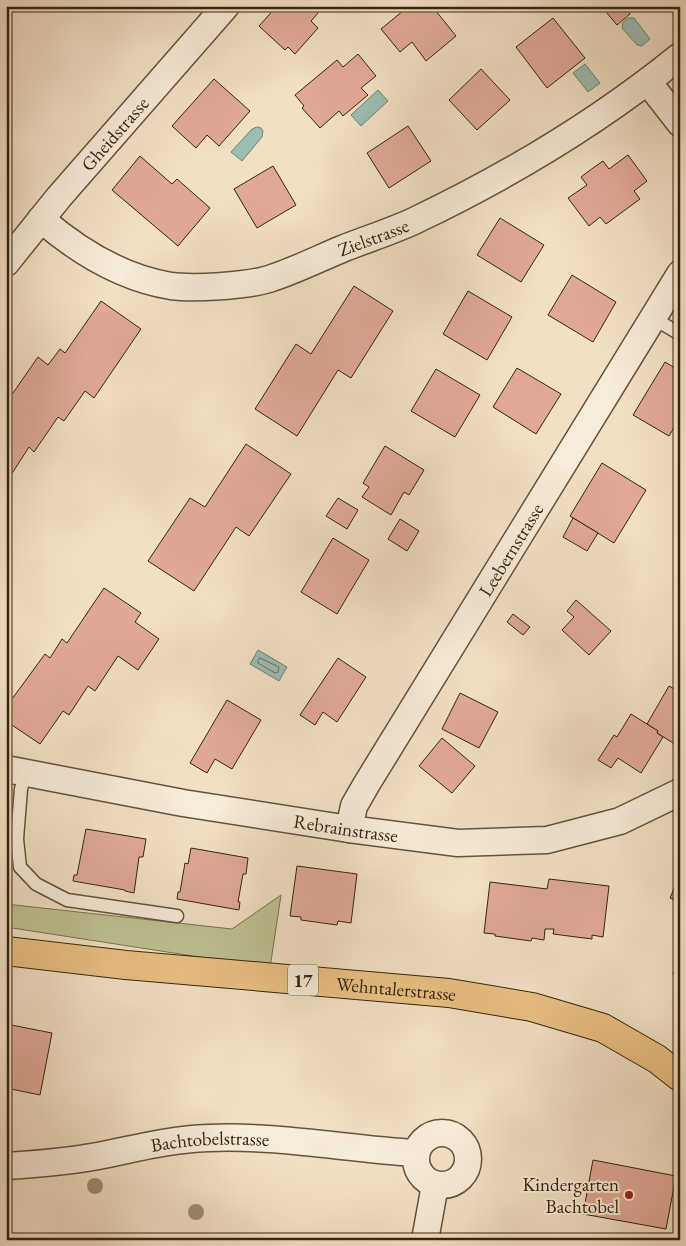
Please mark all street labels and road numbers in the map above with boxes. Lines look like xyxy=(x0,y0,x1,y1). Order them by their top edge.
street label: Gheidstrasse xyxy=(75,91,154,176)
street label: Zielstrasse xyxy=(334,212,413,262)
street label: Leebernstrasse xyxy=(472,498,549,601)
street label: Rebrainstrasse xyxy=(292,808,400,848)
road number: 17 xyxy=(288,964,318,996)
street label: Wehntalerstrasse xyxy=(335,971,458,1007)
street label: Bachtobelstrasse xyxy=(148,1125,270,1157)

